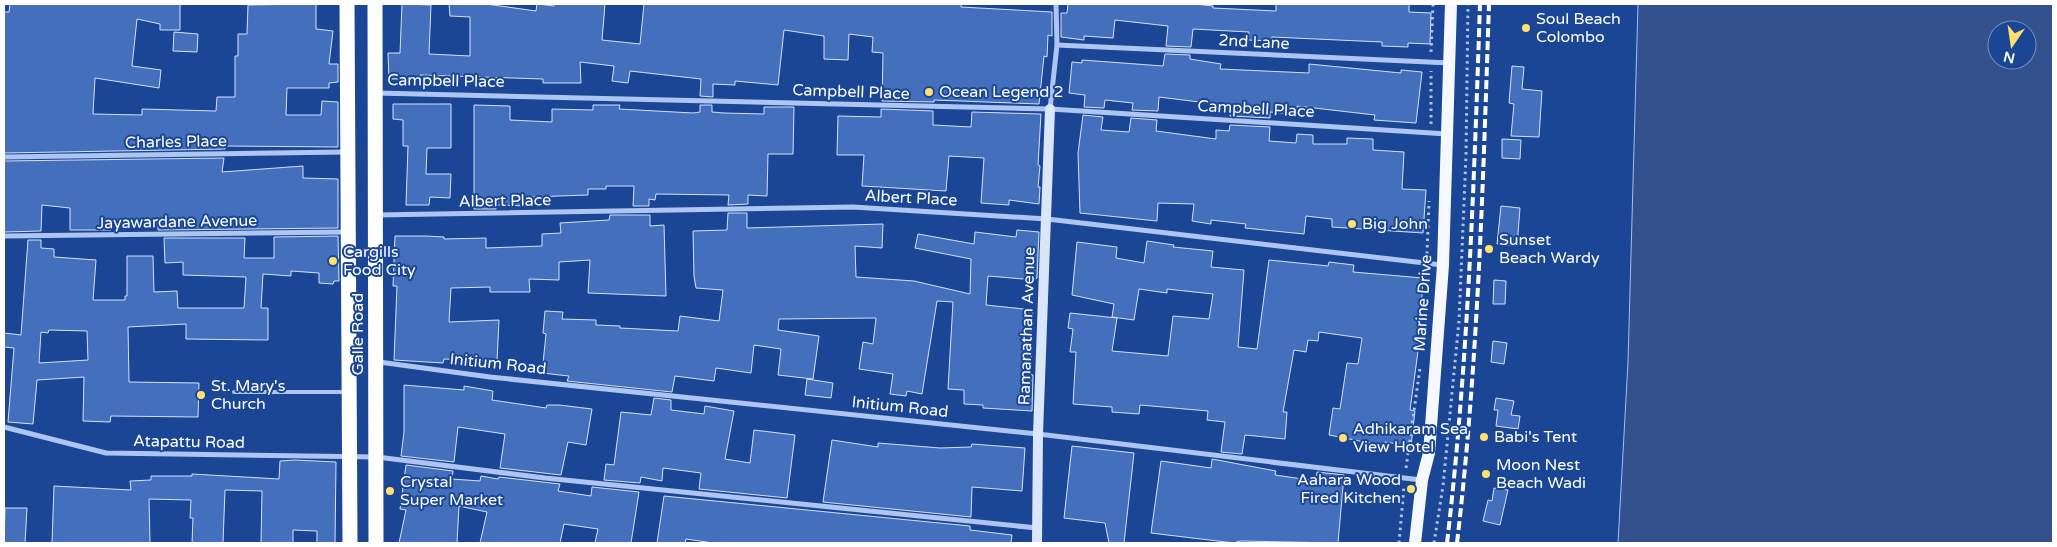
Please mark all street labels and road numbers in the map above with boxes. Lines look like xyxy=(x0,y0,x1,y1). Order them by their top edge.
street label: 2nd Lane xyxy=(1218,30,1290,54)
street label: Campbell Place xyxy=(387,70,505,92)
street label: Campbell Place xyxy=(792,80,910,104)
street label: Campbell Place xyxy=(1197,96,1315,122)
street label: Charles Place xyxy=(125,131,227,153)
street label: Albert Place xyxy=(864,186,958,210)
street label: Albert Place xyxy=(459,190,551,212)
street label: Jayawardane Avenue xyxy=(97,211,257,233)
street label: Ramanathan Avenue xyxy=(1014,246,1040,406)
street label: Marine Drive xyxy=(1410,254,1436,352)
street label: Galle Road xyxy=(348,293,368,375)
street label: Initium Road xyxy=(449,349,547,379)
street label: Initium Road xyxy=(851,392,949,422)
street label: Atapattu Road xyxy=(133,431,245,453)

